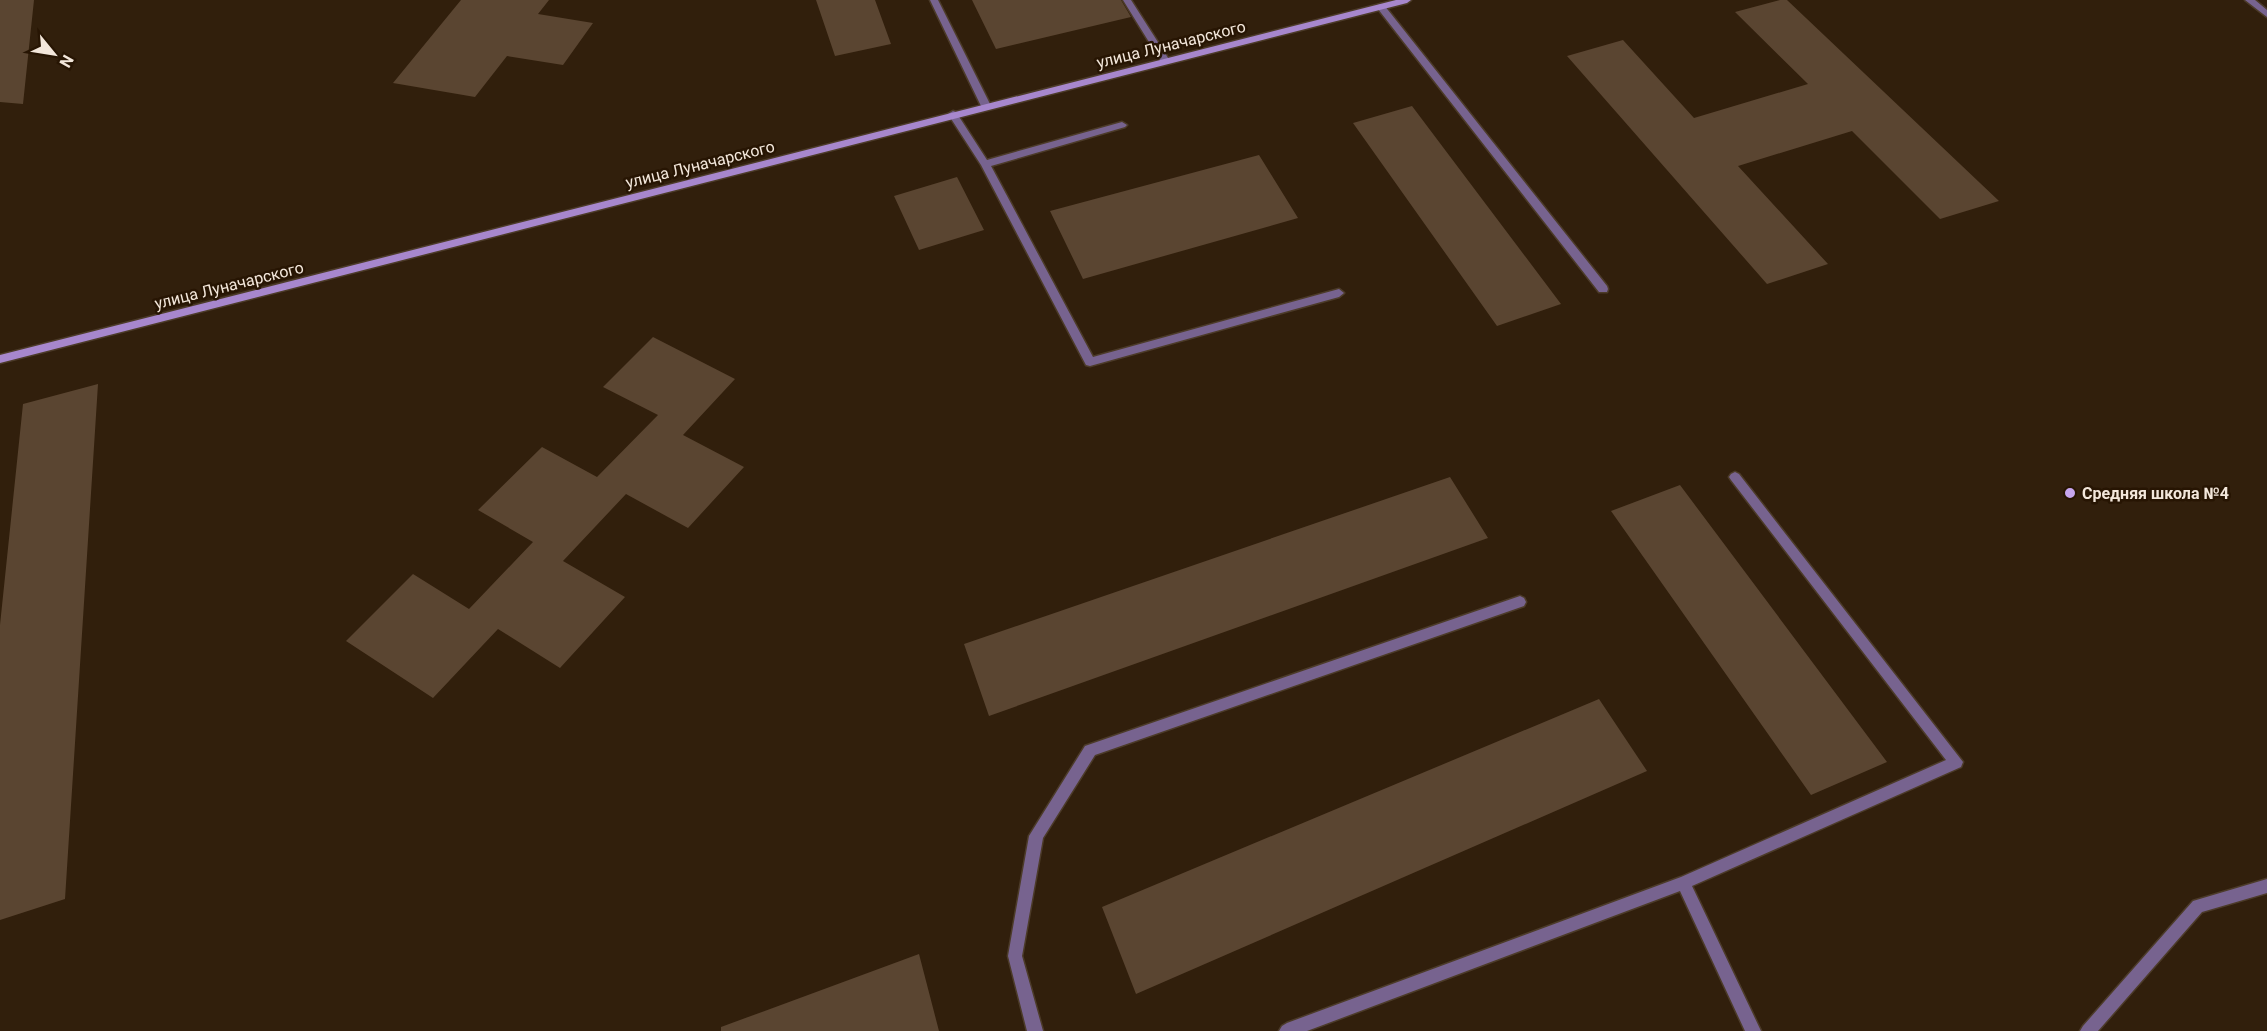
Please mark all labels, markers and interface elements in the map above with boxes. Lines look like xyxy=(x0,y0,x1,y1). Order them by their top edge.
street label: улица Луначарского xyxy=(1095,17,1248,72)
north arrow xyxy=(24,24,84,84)
text: N xyxy=(56,52,78,71)
street label: улица Луначарского xyxy=(624,137,777,192)
street label: улица Луначарского xyxy=(153,258,306,313)
place label: Средняя школа №4 xyxy=(2082,484,2229,503)
marker: Средняя школа №4 xyxy=(2063,486,2077,500)

